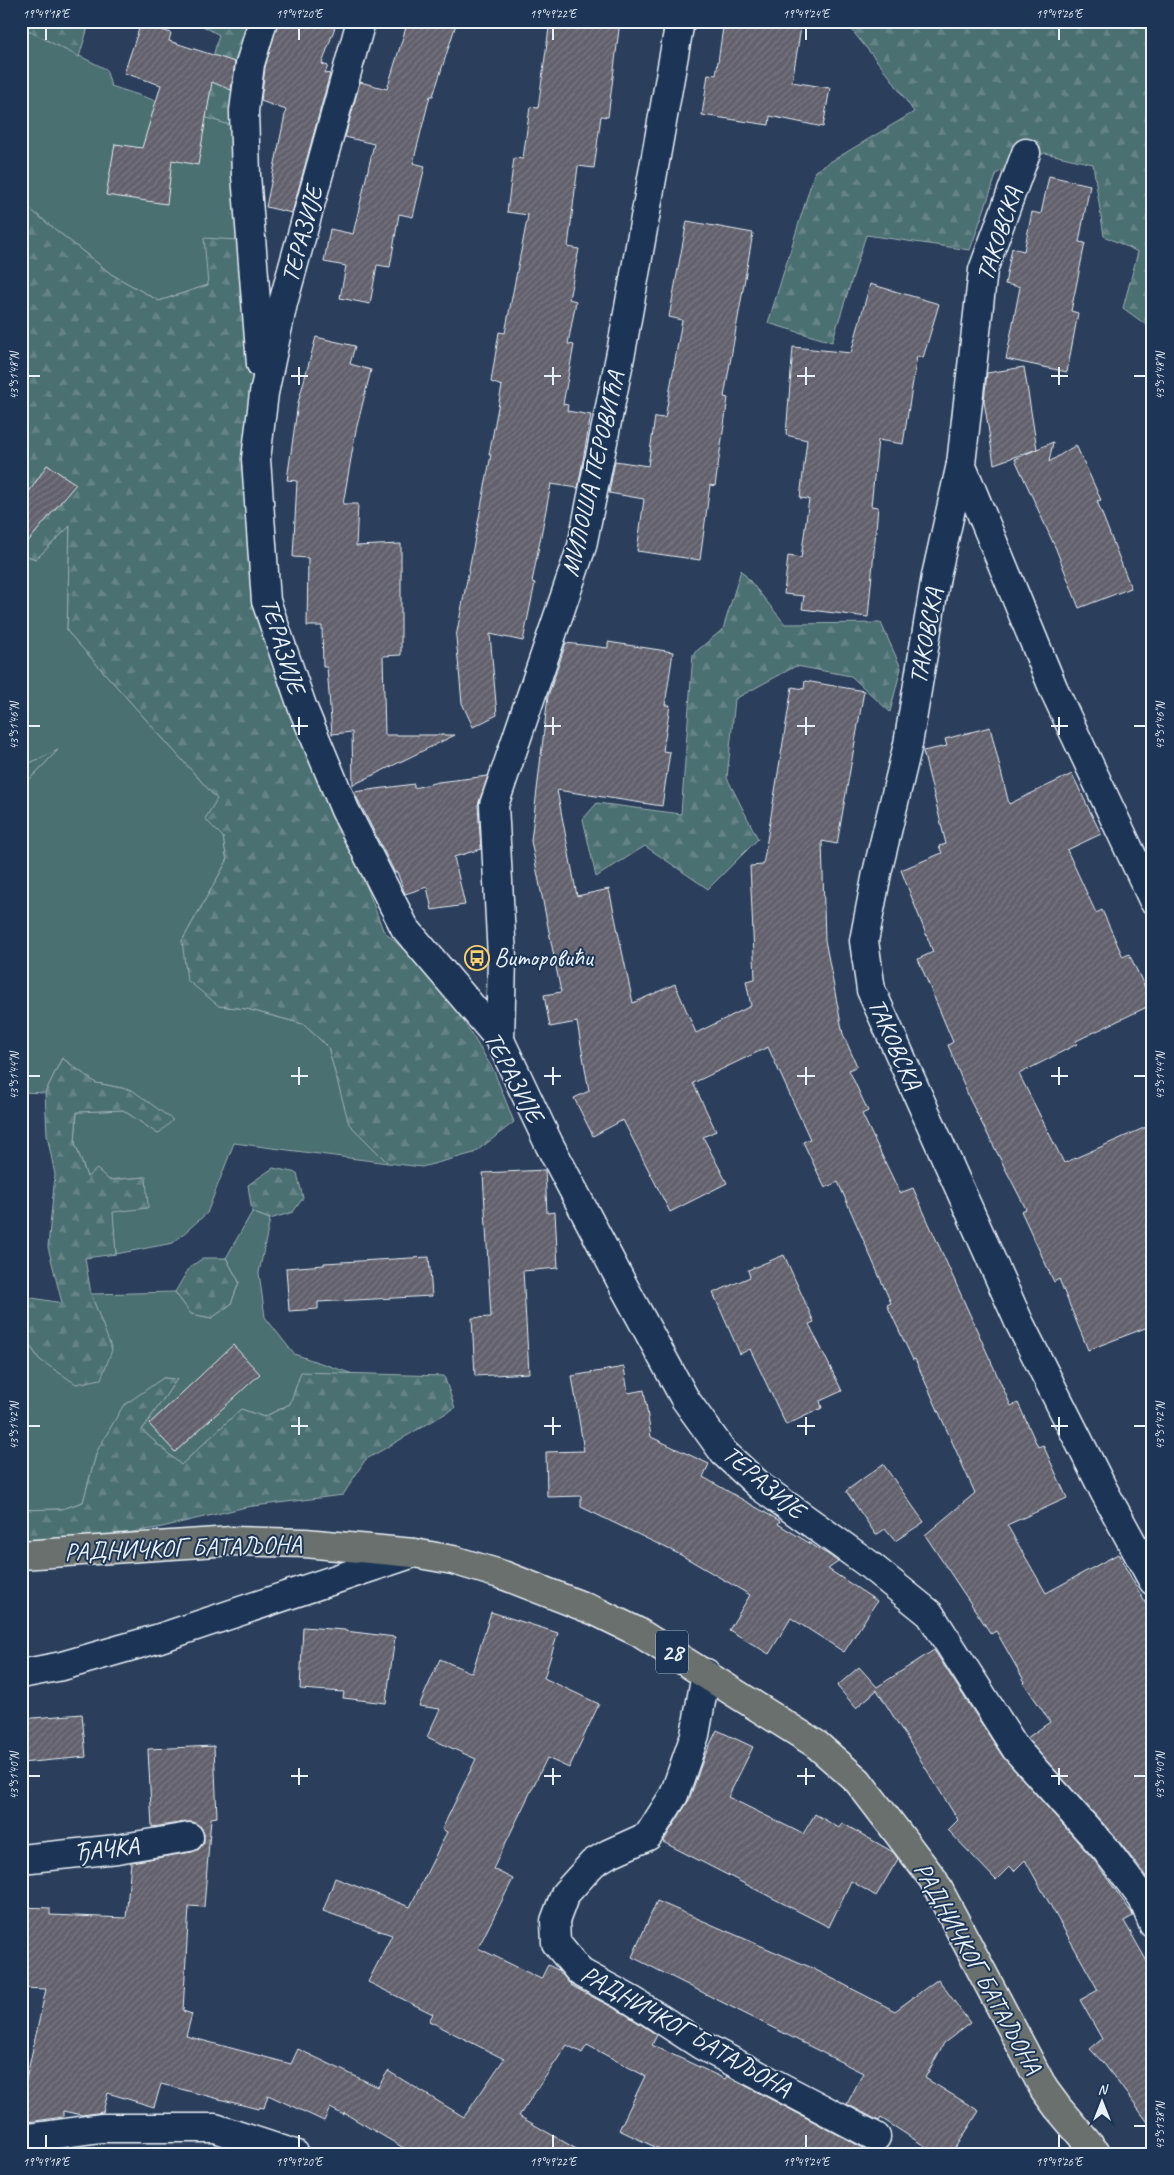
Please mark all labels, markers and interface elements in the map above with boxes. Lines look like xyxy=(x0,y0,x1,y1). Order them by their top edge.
text: 19°49'18"E xyxy=(23,6,71,22)
text: 19°49'20"E xyxy=(276,6,324,22)
text: 19°49'22"E xyxy=(530,6,578,22)
text: 19°49'24"E xyxy=(783,6,831,22)
text: 19°49'26"E xyxy=(1036,6,1084,22)
street label: ТЕРАЗИЈЕ xyxy=(274,180,331,286)
street label: ТАКОВСКА xyxy=(969,183,1029,285)
text: 43°51'48"N xyxy=(6,351,22,400)
text: 43°51'48"N xyxy=(1152,351,1168,400)
street label: МИЛОША ПЕРОВИЋА xyxy=(554,367,632,579)
street label: ТАКОВСКА xyxy=(902,585,950,687)
street label: ТЕРАЗИЈЕ xyxy=(253,594,313,700)
text: 43°51'46"N xyxy=(6,701,22,750)
text: 43°51'46"N xyxy=(1152,701,1168,750)
place label: Виторовићи xyxy=(494,942,594,974)
bus stop icon: Виторовићи xyxy=(464,945,490,971)
street label: ТАКОВСКА xyxy=(861,993,930,1095)
street label: ТЕРАЗИЈЕ xyxy=(477,1026,552,1130)
text: 43°51'44"N xyxy=(6,1051,22,1100)
text: 43°51'44"N xyxy=(1152,1051,1168,1100)
text: 43°51'42"N xyxy=(6,1401,22,1450)
text: 43°51'42"N xyxy=(1152,1401,1168,1450)
street label: ТЕРАЗИЈЕ xyxy=(716,1438,814,1527)
street label: РАДНИЧКОГ БАТАЉОНА xyxy=(64,1528,302,1568)
road number: 28 xyxy=(656,1630,688,1674)
text: 43°51'40"N xyxy=(6,1751,22,1800)
text: 43°51'40"N xyxy=(1152,1751,1168,1800)
street label: ЂАЧКА xyxy=(72,1829,141,1869)
street label: РАДНИЧКОГ БАТАЉОНА xyxy=(907,1857,1050,2080)
street label: РАДНИЧКОГ БАТАЉОНА xyxy=(575,1958,797,2104)
north arrow xyxy=(1076,2078,1126,2128)
text: N xyxy=(1098,2081,1109,2098)
text: 43°51'38"N xyxy=(1152,2101,1168,2150)
text: 19°49'18"E xyxy=(23,2154,71,2170)
text: 19°49'20"E xyxy=(276,2154,324,2170)
text: 19°49'22"E xyxy=(530,2154,578,2170)
text: 19°49'24"E xyxy=(783,2154,831,2170)
text: 19°49'26"E xyxy=(1036,2154,1084,2170)

